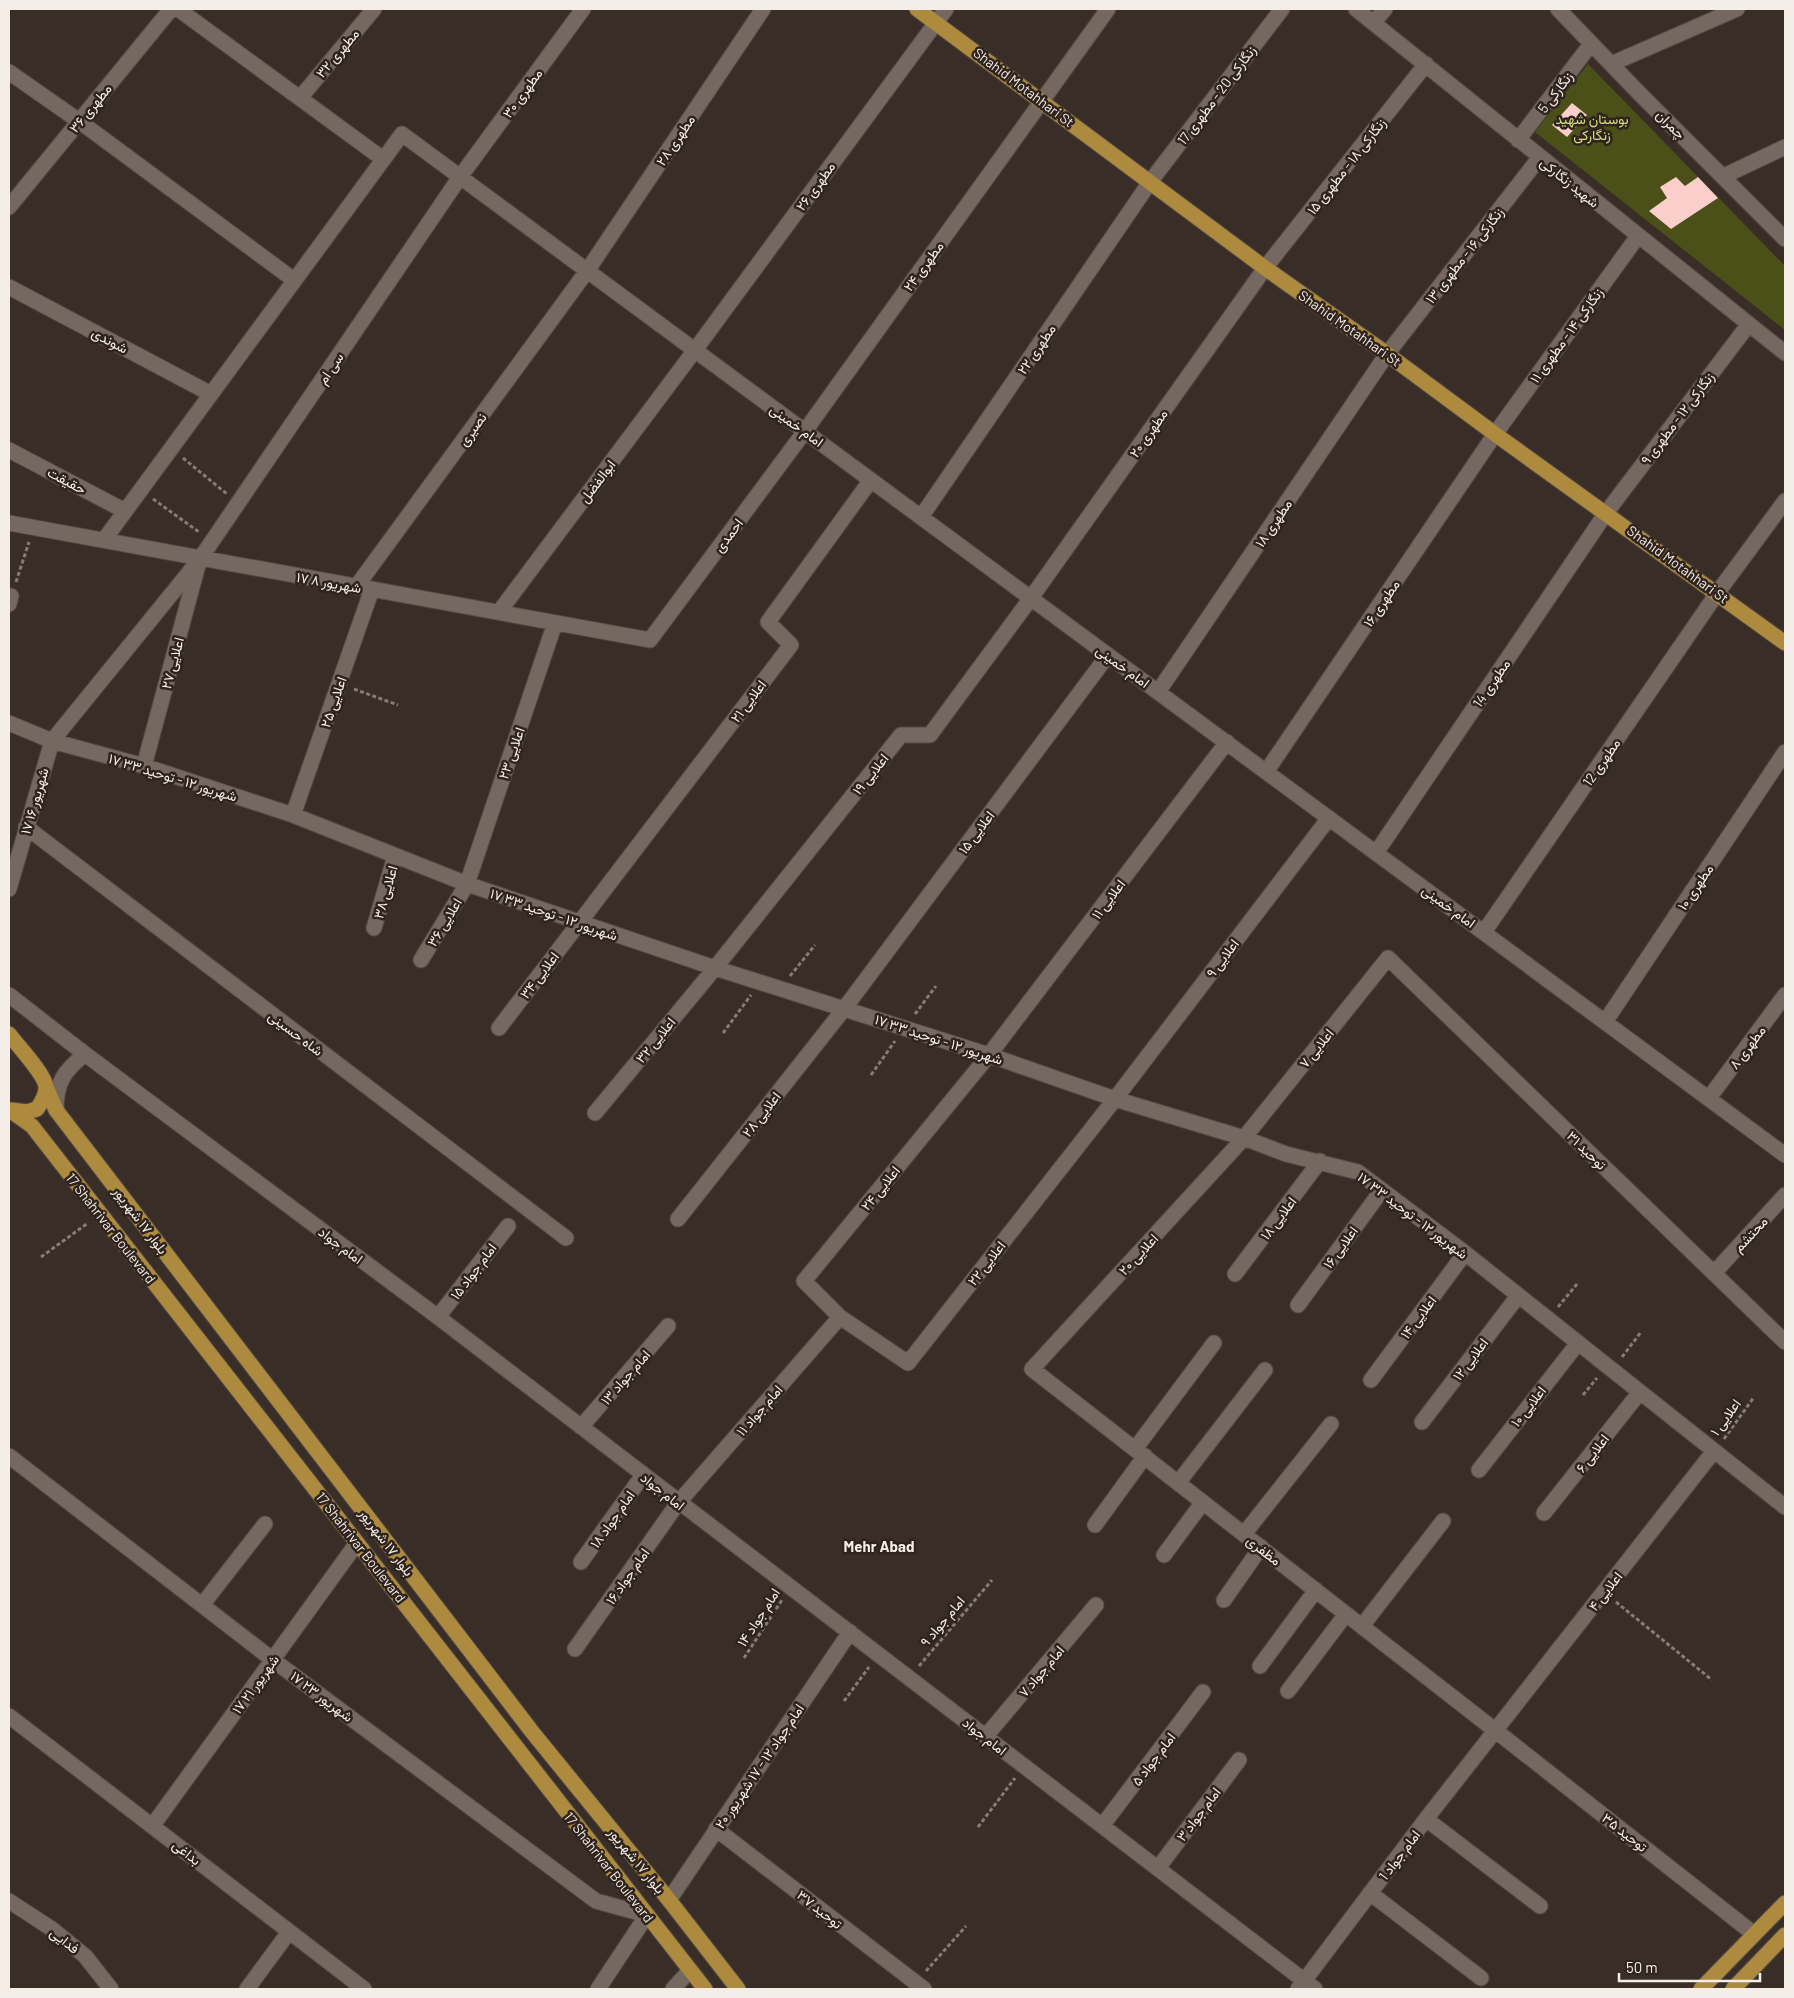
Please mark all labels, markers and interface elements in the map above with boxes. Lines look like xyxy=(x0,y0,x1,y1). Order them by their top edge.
street label: مطهری ۳۲ xyxy=(312,25,363,82)
street label: زنگارکی 20 - مطهری 17 xyxy=(1173,42,1260,149)
street label: Shahid Motahhari St xyxy=(970,44,1078,130)
street label: مطهری ۳۰ xyxy=(498,65,546,122)
street label: زنگارکی 5 xyxy=(1534,68,1577,117)
street label: مطهری ۳۶ xyxy=(65,80,116,137)
street label: چمران xyxy=(1651,106,1689,144)
park label: بوستان شهید زنگارکی xyxy=(1555,110,1629,144)
street label: مطهری ۲۸ xyxy=(652,111,699,169)
street label: زنگارکی ۱۸ - مطهری ۱۵ xyxy=(1303,114,1390,218)
street label: شهید زنگارکی xyxy=(1537,153,1603,212)
street label: مطهری ۲۶ xyxy=(792,158,839,214)
street label: زنگارکی ۱۶ - مطهری ۱۳ xyxy=(1421,203,1508,307)
street label: مطهری ۲۴ xyxy=(899,238,948,295)
street label: زنگارکی ۱۴ - مطهری ۱۱ xyxy=(1526,284,1607,386)
street label: Shahid Motahhari St xyxy=(1295,286,1405,370)
street label: مطهری ۲۲ xyxy=(1013,321,1060,378)
street label: شوندی xyxy=(89,323,131,357)
street label: سی ام xyxy=(313,349,348,388)
street label: زنگارکی ۱۲ - مطهری ۹ xyxy=(1637,368,1718,468)
street label: امام خمینی xyxy=(766,400,827,451)
street label: مطهری ۲۰ xyxy=(1125,406,1172,461)
street label: نصیری xyxy=(454,409,491,450)
street label: ابوالفضل xyxy=(575,456,619,506)
street label: حقیقت xyxy=(45,463,89,497)
street label: مطهری ۱۸ xyxy=(1251,496,1296,551)
street label: احمدی xyxy=(710,515,747,556)
street label: Shahid Motahhari St xyxy=(1624,521,1732,607)
street label: ۱۷ شهریور ۸ xyxy=(295,568,363,597)
street label: مطهری ۱۶ xyxy=(1359,576,1404,630)
street label: اعلایی ۲۷ xyxy=(157,635,188,691)
street label: امام خمینی xyxy=(1092,641,1153,692)
street label: مطهری 14 xyxy=(1469,656,1514,711)
street label: اعلایی ۲۵ xyxy=(316,674,351,730)
street label: اعلایی ۲۱ xyxy=(727,677,770,726)
street label: اعلایی ۲۳ xyxy=(494,725,529,781)
street label: مطهری 12 xyxy=(1578,735,1624,790)
street label: ۱۷ شهریور ۱۲ - توحید ۳۳ xyxy=(106,749,239,806)
street label: اعلایی ۱۹ xyxy=(848,750,892,799)
street label: ۱۷ شهریور ۱۶ xyxy=(16,766,53,836)
street label: اعلایی ۱۵ xyxy=(954,807,998,857)
street label: مطهری ۱۰ xyxy=(1673,861,1717,914)
street label: اعلایی ۳۸ xyxy=(369,863,402,921)
street label: اعلایی ۱۱ xyxy=(1088,876,1129,923)
street label: امام خمینی xyxy=(1418,881,1479,932)
street label: ۱۷ شهریور ۱۲ - توحید ۳۳ xyxy=(488,884,620,945)
street label: اعلایی ۳۶ xyxy=(423,895,466,950)
street label: اعلایی ۹ xyxy=(1202,935,1243,981)
street label: اعلایی ۳۴ xyxy=(516,948,563,1002)
street label: شاه حسینی xyxy=(265,1007,327,1060)
street label: ۱۷ شهریور ۱۲ - توحید ۳۳ xyxy=(873,1010,1005,1069)
street label: اعلایی ۳۲ xyxy=(631,1014,679,1067)
street label: مطهری ۸ xyxy=(1725,1022,1770,1073)
street label: اعلایی ۷ xyxy=(1295,1025,1338,1072)
street label: اعلایی ۲۸ xyxy=(738,1088,785,1141)
street label: توحید ۳۱ xyxy=(1563,1127,1610,1174)
street label: اعلایی ۲۴ xyxy=(857,1162,904,1214)
street label: ۱۷ شهریور ۱۲ - توحید ۳۳ xyxy=(1354,1168,1471,1263)
street label: 17 Shahrivar Boulevard xyxy=(63,1169,159,1287)
street label: بلوار ۱۷ شهریور xyxy=(109,1182,172,1258)
street label: اعلایی ۱۸ xyxy=(1256,1193,1300,1243)
street label: محتشم xyxy=(1729,1213,1772,1256)
street label: امام جواد xyxy=(315,1223,367,1268)
street label: اعلایی ۱۶ xyxy=(1319,1223,1362,1272)
street label: اعلایی ۲۰ xyxy=(1115,1230,1162,1279)
street label: اعلایی ۲۲ xyxy=(963,1237,1009,1289)
street label: امام جواد ۱۵ xyxy=(446,1239,500,1303)
street label: اعلایی ۱۴ xyxy=(1396,1292,1440,1342)
street label: اعلایی ۱۲ xyxy=(1449,1335,1492,1384)
street label: امام جواد ۱۳ xyxy=(597,1346,654,1409)
street label: امام جواد ۱۱ xyxy=(732,1381,786,1440)
street label: اعلایی ۱۰ xyxy=(1507,1382,1550,1430)
street label: اعلایی ۱ xyxy=(1706,1395,1745,1439)
street label: اعلایی ۶ xyxy=(1572,1430,1613,1476)
street label: امام جواد xyxy=(637,1469,688,1514)
street label: امام جواد ۱۸ xyxy=(586,1487,639,1552)
street label: 17 Shahrivar Boulevard xyxy=(313,1488,409,1606)
street label: بلوار ۱۷ شهریور xyxy=(355,1504,418,1580)
street label: مظفری xyxy=(1243,1531,1285,1570)
district label: Mehr Abad xyxy=(844,1537,914,1555)
street label: امام جواد ۱۶ xyxy=(601,1545,653,1608)
street label: اعلایی ۴ xyxy=(1584,1568,1626,1615)
street label: امام جواد ۱۴ xyxy=(733,1585,784,1650)
street label: امام جواد ۹ xyxy=(916,1592,969,1650)
street label: امام جواد ۷ xyxy=(1015,1642,1068,1701)
street label: ۱۷ شهریور ۲۱ xyxy=(228,1651,283,1717)
street label: ۱۷ شهریور ۲۳ xyxy=(287,1667,357,1726)
street label: امام جواد ۱۲ - ۱۷ شهریور ۲۰ xyxy=(711,1700,808,1832)
street label: امام جواد xyxy=(959,1714,1010,1759)
street label: امام جواد ۵ xyxy=(1128,1729,1179,1790)
street label: امام جواد ۳ xyxy=(1172,1784,1225,1845)
street label: 17 Shahrivar Boulevard xyxy=(561,1808,657,1926)
street label: توحید ۳۵ xyxy=(1598,1809,1651,1856)
street label: بلوار ۱۷ شهریور xyxy=(604,1823,669,1897)
street label: امام جواد 1 xyxy=(1375,1826,1424,1884)
street label: بداغی xyxy=(169,1836,205,1869)
street label: توحید ۳۷ xyxy=(793,1886,846,1933)
street label: فدایی xyxy=(46,1923,83,1957)
scale bar xyxy=(1619,1950,1760,1982)
text: 50 m xyxy=(1626,1958,1658,1976)

